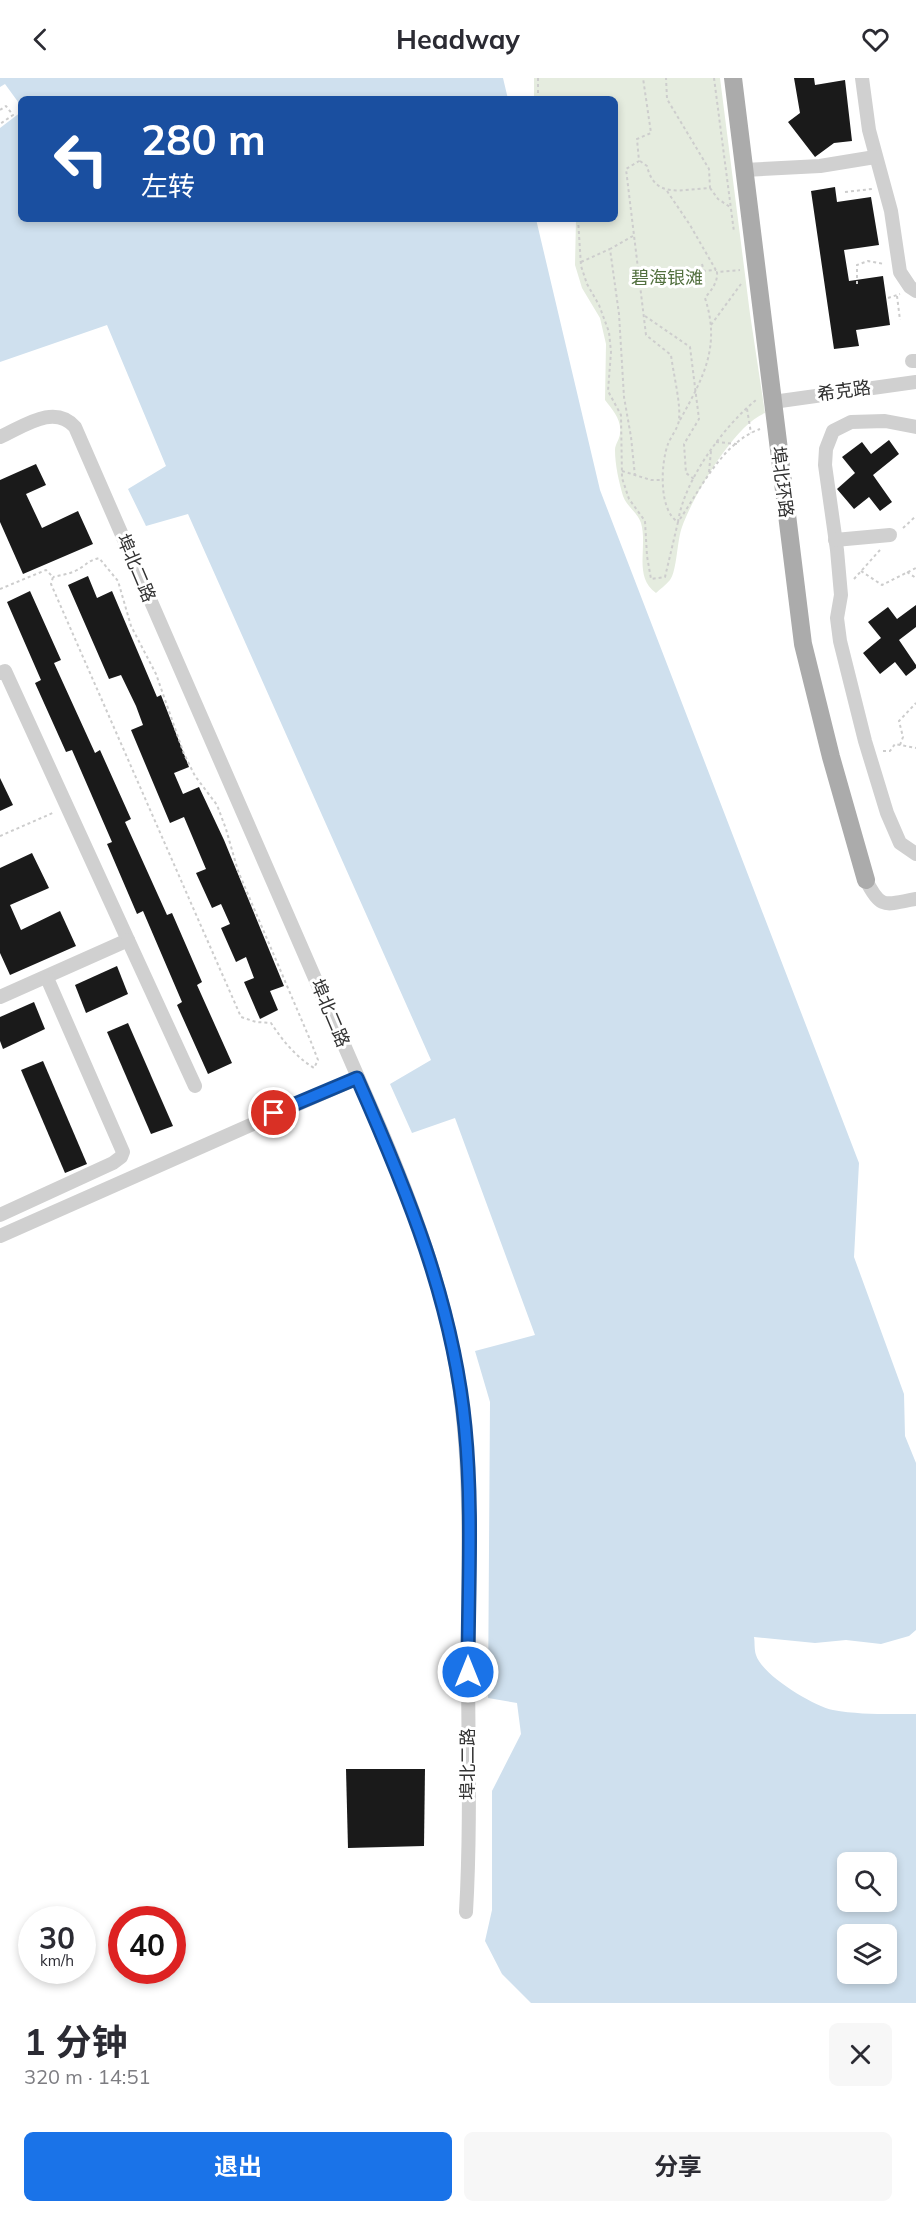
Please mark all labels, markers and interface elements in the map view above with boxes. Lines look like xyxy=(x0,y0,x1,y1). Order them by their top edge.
text: Headway xyxy=(396,22,520,56)
icon: back xyxy=(24,23,57,56)
icon: heart xyxy=(859,23,892,56)
text: 280 m xyxy=(141,113,266,166)
icon: left xyxy=(42,120,120,198)
text: 左转 xyxy=(141,169,195,203)
park label: 碧海银滩 xyxy=(631,266,703,289)
street label: 希克路 xyxy=(816,375,872,406)
street label: 埠北环路 xyxy=(767,445,798,519)
street label: 埠北二路 xyxy=(112,530,161,605)
street label: 埠北二路 xyxy=(306,975,355,1050)
pin xyxy=(248,1087,299,1138)
icon: arrive xyxy=(257,1096,290,1129)
position arrow xyxy=(436,1640,500,1704)
street label: 埠北二路 xyxy=(456,1728,479,1800)
map controls xyxy=(837,1852,897,1984)
button: search xyxy=(837,1852,897,1912)
speed limit sign: 40 xyxy=(108,1906,186,1984)
text: 30 xyxy=(39,1919,75,1957)
button: layers xyxy=(837,1924,897,1984)
text: km/h xyxy=(40,1951,74,1970)
text: 1 分钟 xyxy=(24,2019,127,2064)
button: close xyxy=(829,2023,892,2086)
text: 320 m · 14:51 xyxy=(24,2064,150,2089)
button: 退出 xyxy=(24,2132,452,2201)
button: 分享 xyxy=(464,2132,892,2201)

